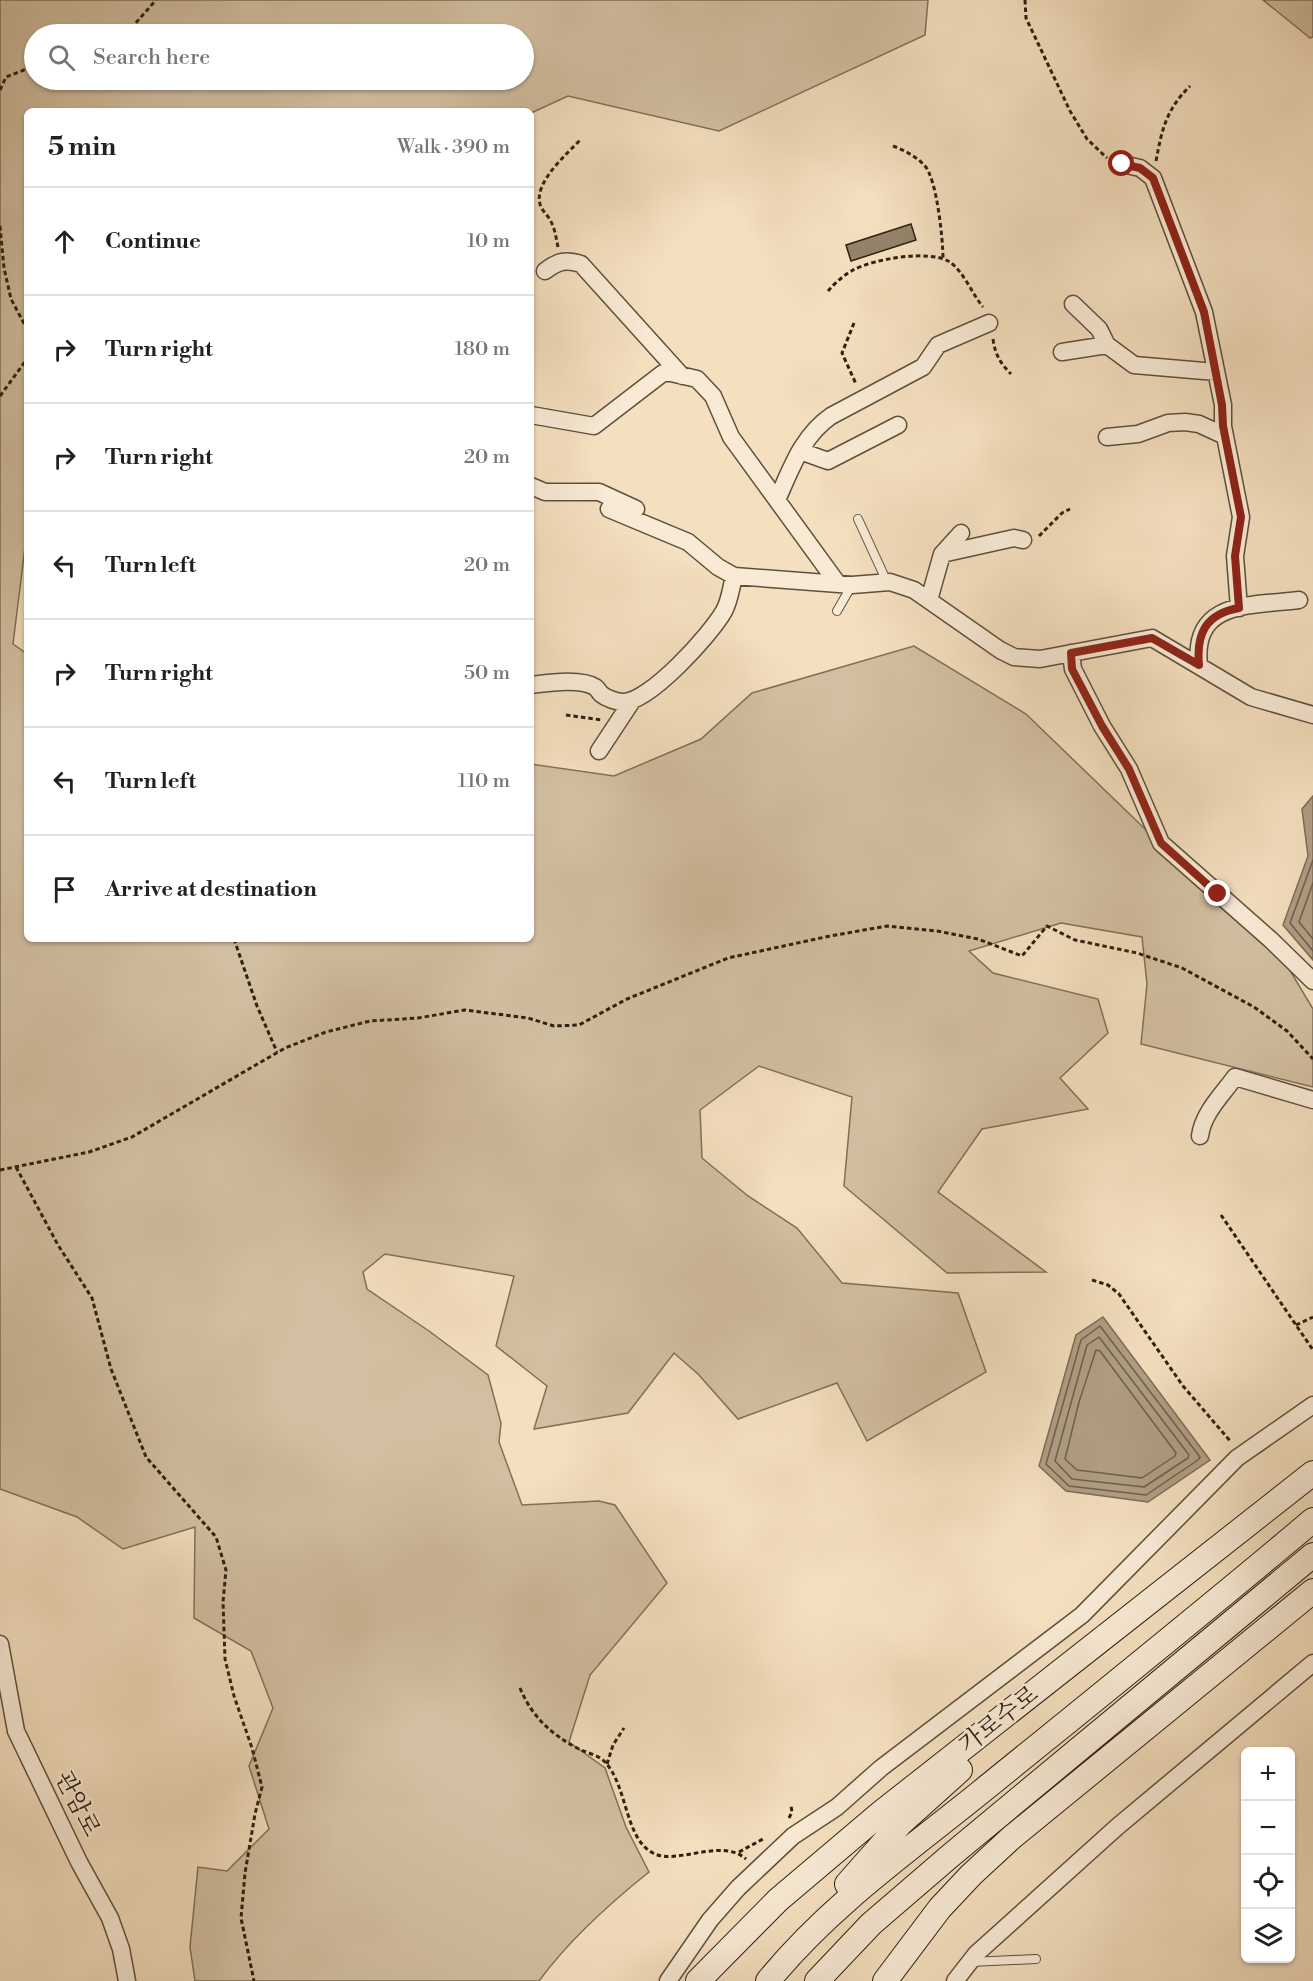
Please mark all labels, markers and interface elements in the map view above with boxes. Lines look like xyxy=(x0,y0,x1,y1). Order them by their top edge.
search box xyxy=(24,24,534,90)
icon: search xyxy=(45,41,78,74)
text: Search here xyxy=(93,44,210,71)
text: 5 min xyxy=(48,131,116,163)
text: Walk · 390 m xyxy=(397,135,510,160)
route start xyxy=(1108,150,1134,176)
icon: ahead xyxy=(48,225,81,258)
text: Continue xyxy=(105,228,201,255)
text: 10 m xyxy=(467,229,510,254)
icon: right xyxy=(48,333,81,366)
text: Turn right xyxy=(105,336,213,363)
text: 180 m xyxy=(455,337,510,362)
icon: right xyxy=(48,441,81,474)
text: Turn right xyxy=(105,444,213,471)
text: 20 m xyxy=(464,445,510,470)
icon: left xyxy=(48,549,81,582)
text: Turn left xyxy=(105,552,196,579)
text: 20 m xyxy=(464,553,510,578)
icon: right xyxy=(48,657,81,690)
text: Turn right xyxy=(105,660,213,687)
text: 50 m xyxy=(464,661,510,686)
icon: left xyxy=(48,765,81,798)
text: Turn left xyxy=(105,768,196,795)
text: 110 m xyxy=(458,769,510,794)
icon: arrive xyxy=(48,873,81,906)
text: Arrive at destination xyxy=(105,876,317,903)
route end xyxy=(1204,880,1230,906)
street label: 가로수로 xyxy=(953,1680,1045,1760)
map controls xyxy=(1241,1747,1295,1963)
button: + xyxy=(1241,1747,1295,1801)
street label: 관암로 xyxy=(48,1766,106,1842)
button: − xyxy=(1241,1801,1295,1855)
button: locate xyxy=(1241,1855,1295,1909)
button: layers xyxy=(1241,1909,1295,1963)

